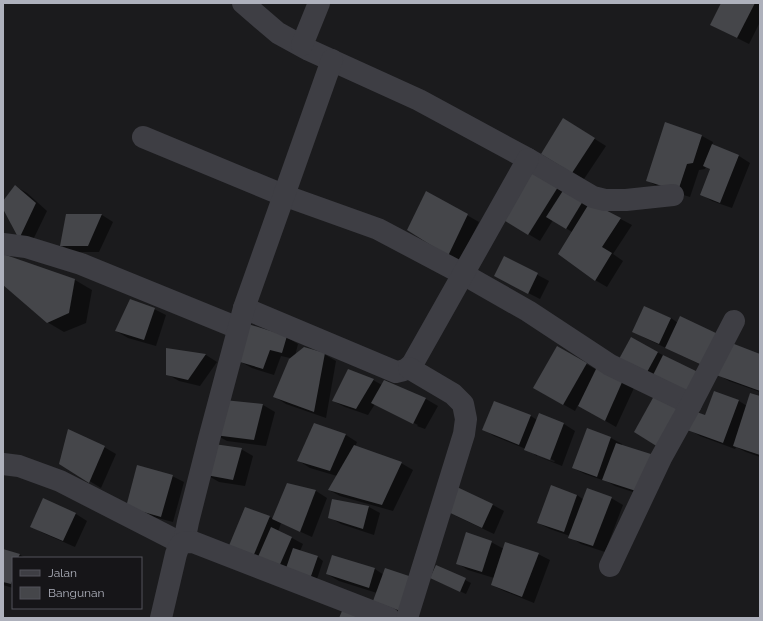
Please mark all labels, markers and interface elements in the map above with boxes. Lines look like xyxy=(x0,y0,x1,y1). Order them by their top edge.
legend xyxy=(12,557,142,609)
text: Jalan xyxy=(48,566,77,580)
text: Bangunan xyxy=(48,586,105,600)

